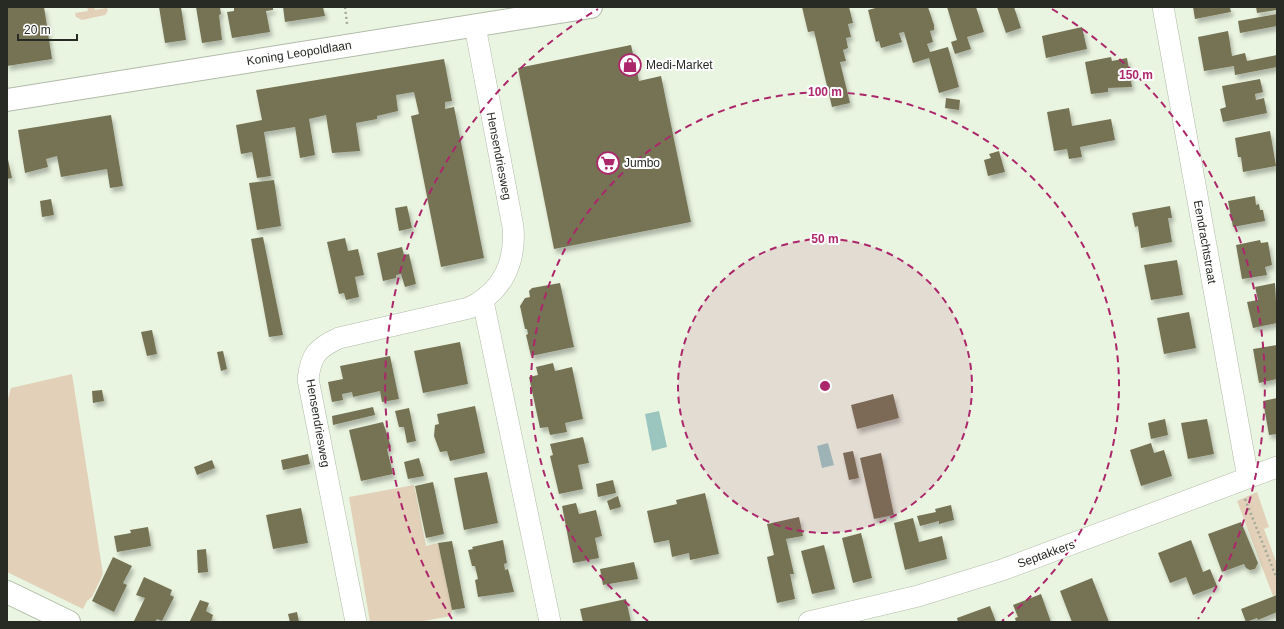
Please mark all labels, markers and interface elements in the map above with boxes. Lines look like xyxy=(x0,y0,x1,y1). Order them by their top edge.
scale bar xyxy=(18,16,77,42)
text: 20 m xyxy=(24,23,51,37)
street label: Koning Leopoldlaan xyxy=(246,38,352,68)
shop icon: Medi-Market xyxy=(617,52,643,78)
place label: Medi-Market xyxy=(646,58,713,72)
text: 150 m xyxy=(1119,68,1153,82)
text: 100 m xyxy=(808,85,842,99)
street label: Hensendriesweg xyxy=(484,111,514,201)
supermarket icon: Jumbo xyxy=(595,150,621,176)
place label: Jumbo xyxy=(624,156,660,170)
street label: Eendrachtstraat xyxy=(1191,199,1219,286)
text: 50 m xyxy=(811,232,839,246)
street label: Hensendriesweg xyxy=(303,378,333,468)
centre of rings xyxy=(818,379,832,393)
street label: Septakkers xyxy=(1015,537,1077,571)

